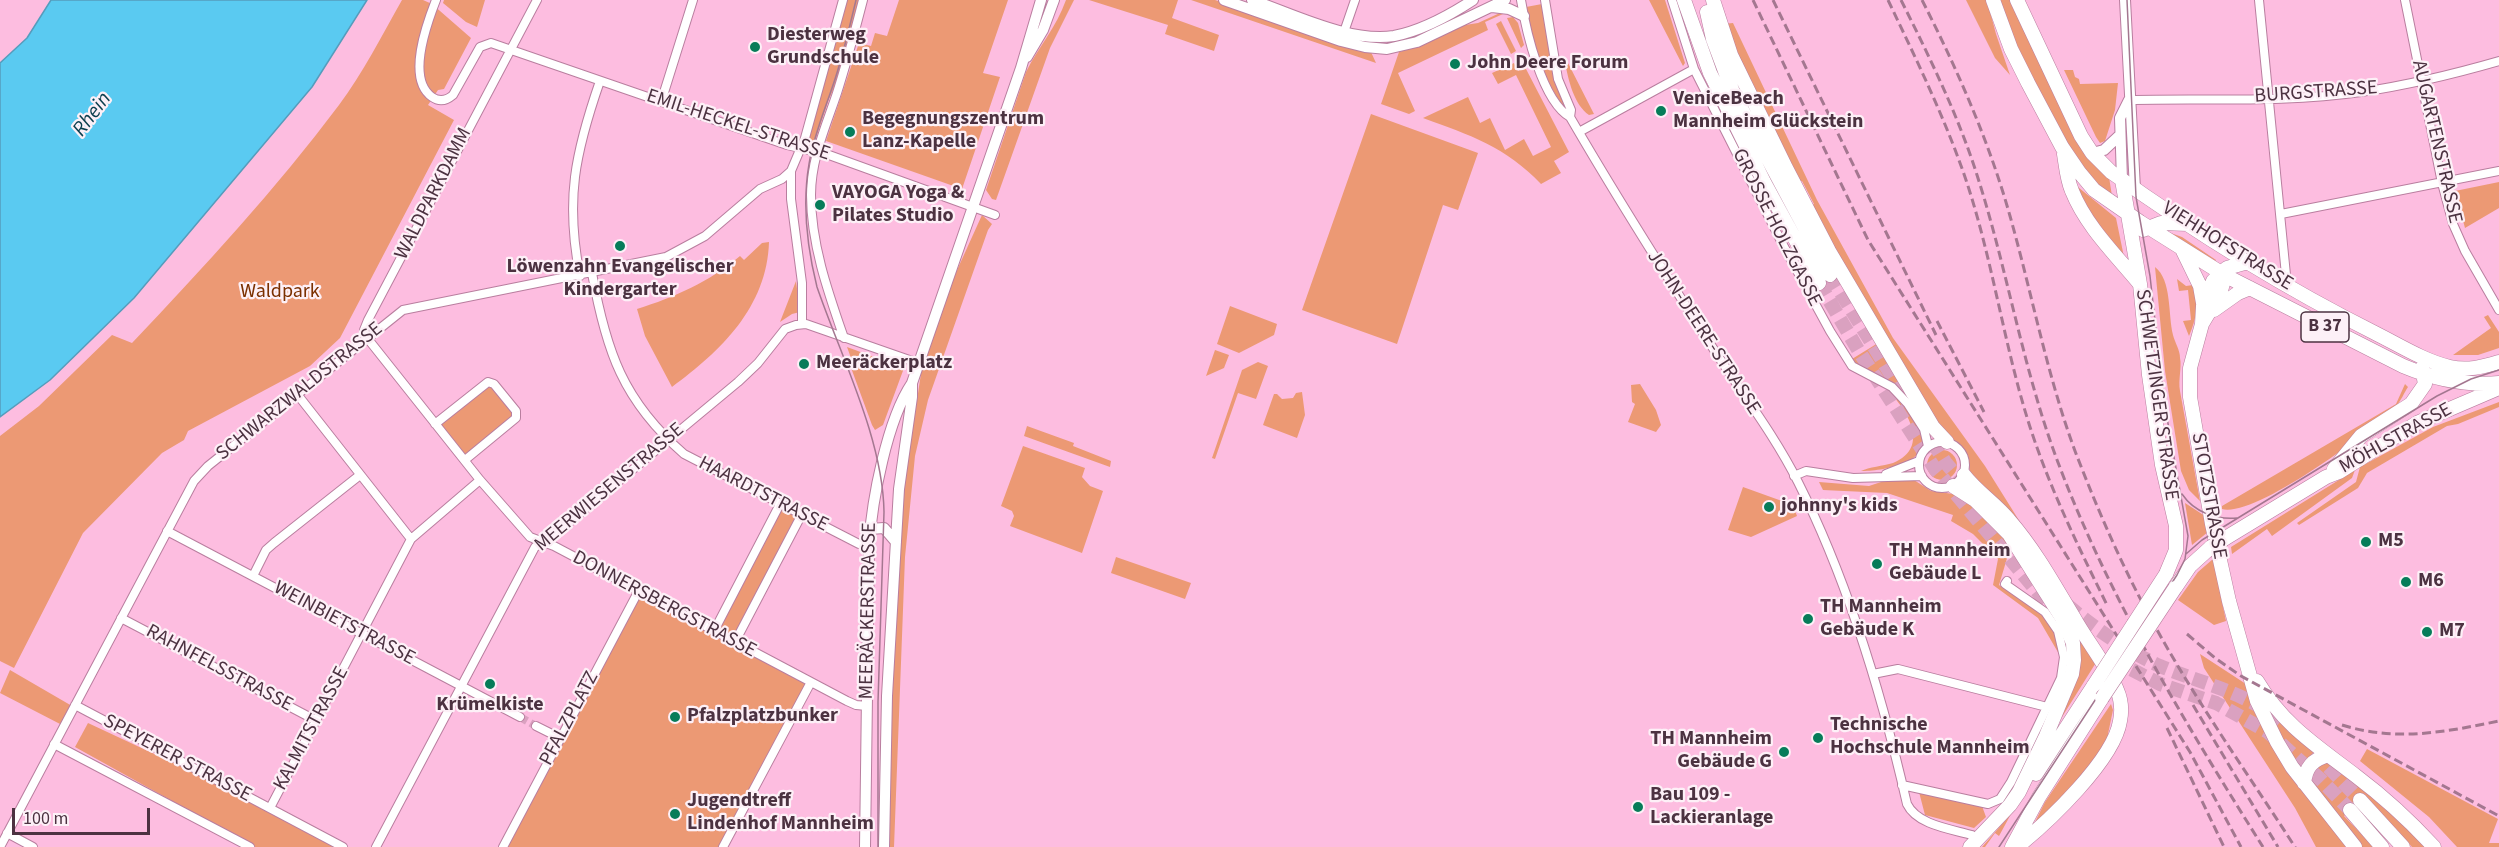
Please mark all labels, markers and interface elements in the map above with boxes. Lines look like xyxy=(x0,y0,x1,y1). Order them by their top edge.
place label: Diesterweg Grundschule xyxy=(767,24,879,71)
marker: Diesterweg Grundschule xyxy=(748,40,762,54)
place label: John Deere Forum xyxy=(1467,52,1628,76)
marker: John Deere Forum xyxy=(1448,57,1462,71)
street label: AUGARTENSTRASSE xyxy=(2406,58,2466,226)
street label: BURGSTRASSE xyxy=(2254,77,2378,109)
street label: EMIL-HECKEL-STRASSE xyxy=(643,85,833,167)
water label: Rhein xyxy=(68,88,118,142)
place label: VeniceBeach Mannheim Glückstein xyxy=(1673,88,1863,135)
marker: VeniceBeach Mannheim Glückstein xyxy=(1654,104,1668,118)
place label: Begegnungszentrum Lanz-Kapelle xyxy=(862,108,1044,155)
street label: WALDPARKDAMM xyxy=(390,124,478,264)
marker: Begegnungszentrum Lanz-Kapelle xyxy=(843,125,857,139)
street label: GROSSE HOLZGASSE xyxy=(1726,145,1826,311)
place label: VAYOGA Yoga & Pilates Studio xyxy=(832,182,964,229)
street label: VIEHHOFSTRASSE xyxy=(2157,197,2297,297)
marker: VAYOGA Yoga & Pilates Studio xyxy=(813,198,827,212)
marker: Löwenzahn Evangelischer Kindergarter xyxy=(613,239,627,253)
street label: JOHN-DEERE-STRASSE xyxy=(1641,246,1765,420)
place label: Löwenzahn Evangelischer Kindergarter xyxy=(506,256,734,303)
park label: Waldpark xyxy=(240,281,320,305)
street label: SCHWETZINGER STRASSE xyxy=(2129,288,2183,502)
road number: B 37 xyxy=(2301,312,2349,342)
street label: SCHWARZWALDSTRASSE xyxy=(212,318,388,466)
place label: Meeräckerplatz xyxy=(816,352,952,376)
marker: Meeräckerplatz xyxy=(797,357,811,371)
street label: MÖHLSTRASSE xyxy=(2336,398,2456,480)
street label: MEERWIESENSTRASSE xyxy=(530,419,690,557)
street label: STOTZSTRASSE xyxy=(2185,431,2231,561)
street label: HAARDTSTRASSE xyxy=(694,452,832,538)
place label: johnny's kids xyxy=(1781,495,1898,519)
marker: johnny's kids xyxy=(1762,500,1776,514)
street label: MEERÄCKERSTRASSE xyxy=(855,522,883,700)
place label: M5 xyxy=(2378,530,2404,554)
marker: M5 xyxy=(2359,535,2373,549)
place label: TH Mannheim Gebäude L xyxy=(1889,540,2011,587)
street label: DONNERSBERGSTRASSE xyxy=(568,546,760,664)
marker: TH Mannheim Gebäude L xyxy=(1870,557,1884,571)
place label: M6 xyxy=(2418,570,2444,594)
marker: M6 xyxy=(2399,575,2413,589)
street label: WEINBIETSTRASSE xyxy=(269,577,419,671)
place label: TH Mannheim Gebäude K xyxy=(1820,596,1942,643)
marker: TH Mannheim Gebäude K xyxy=(1801,612,1815,626)
street label: RAHNFELSSTRASSE xyxy=(141,620,297,718)
place label: M7 xyxy=(2439,620,2465,644)
marker: M7 xyxy=(2420,625,2434,639)
street label: KALMITSTRASSE xyxy=(269,663,355,795)
street label: PFALZPLATZ xyxy=(535,668,605,770)
marker: Krümelkiste xyxy=(483,677,497,691)
place label: Krümelkiste xyxy=(436,694,544,718)
place label: Pfalzplatzbunker xyxy=(687,705,838,729)
street label: SPEYERER STRASSE xyxy=(99,710,255,808)
marker: Pfalzplatzbunker xyxy=(668,710,682,724)
place label: Technische Hochschule Mannheim xyxy=(1830,714,2030,761)
place label: TH Mannheim Gebäude G xyxy=(1650,728,1772,775)
marker: Technische Hochschule Mannheim xyxy=(1811,731,1825,745)
marker: TH Mannheim Gebäude G xyxy=(1777,745,1791,759)
place label: Bau 109 - Lackieranlage xyxy=(1650,784,1773,831)
place label: Jugendtreff Lindenhof Mannheim xyxy=(687,790,874,837)
scale bar xyxy=(15,796,153,834)
marker: Bau 109 - Lackieranlage xyxy=(1631,800,1645,814)
text: 100 m xyxy=(23,806,68,831)
marker: Jugendtreff Lindenhof Mannheim xyxy=(668,807,682,821)

